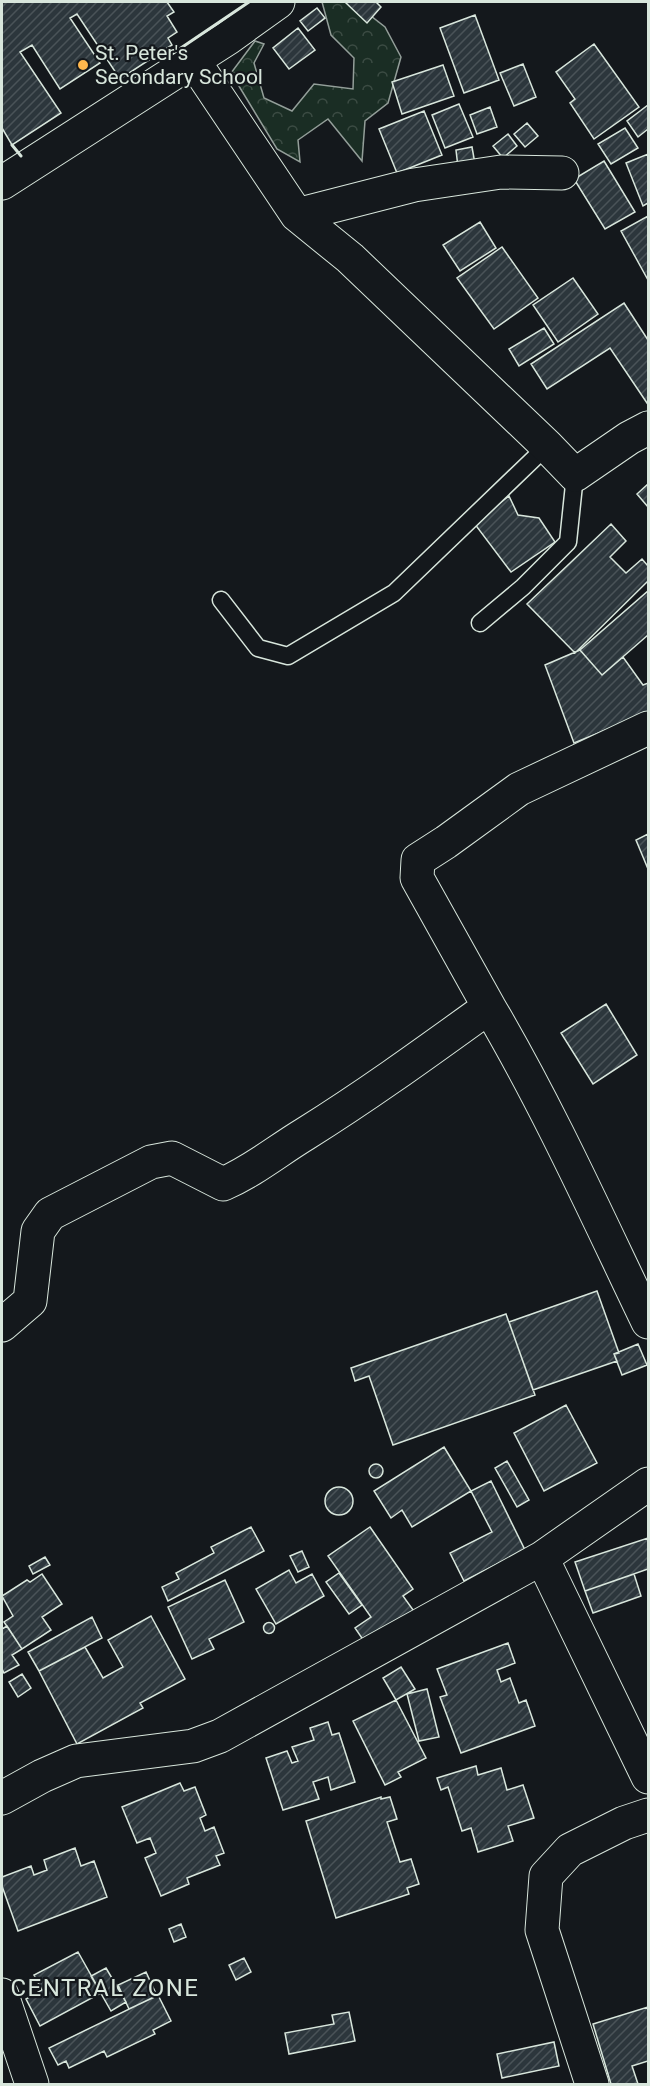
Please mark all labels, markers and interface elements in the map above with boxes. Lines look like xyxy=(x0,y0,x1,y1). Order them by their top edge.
place label: St. Peter's Secondary School xyxy=(95,41,263,89)
marker: St. Peter's Secondary School xyxy=(76,58,90,72)
district label: CENTRAL ZONE xyxy=(10,1974,200,2002)

